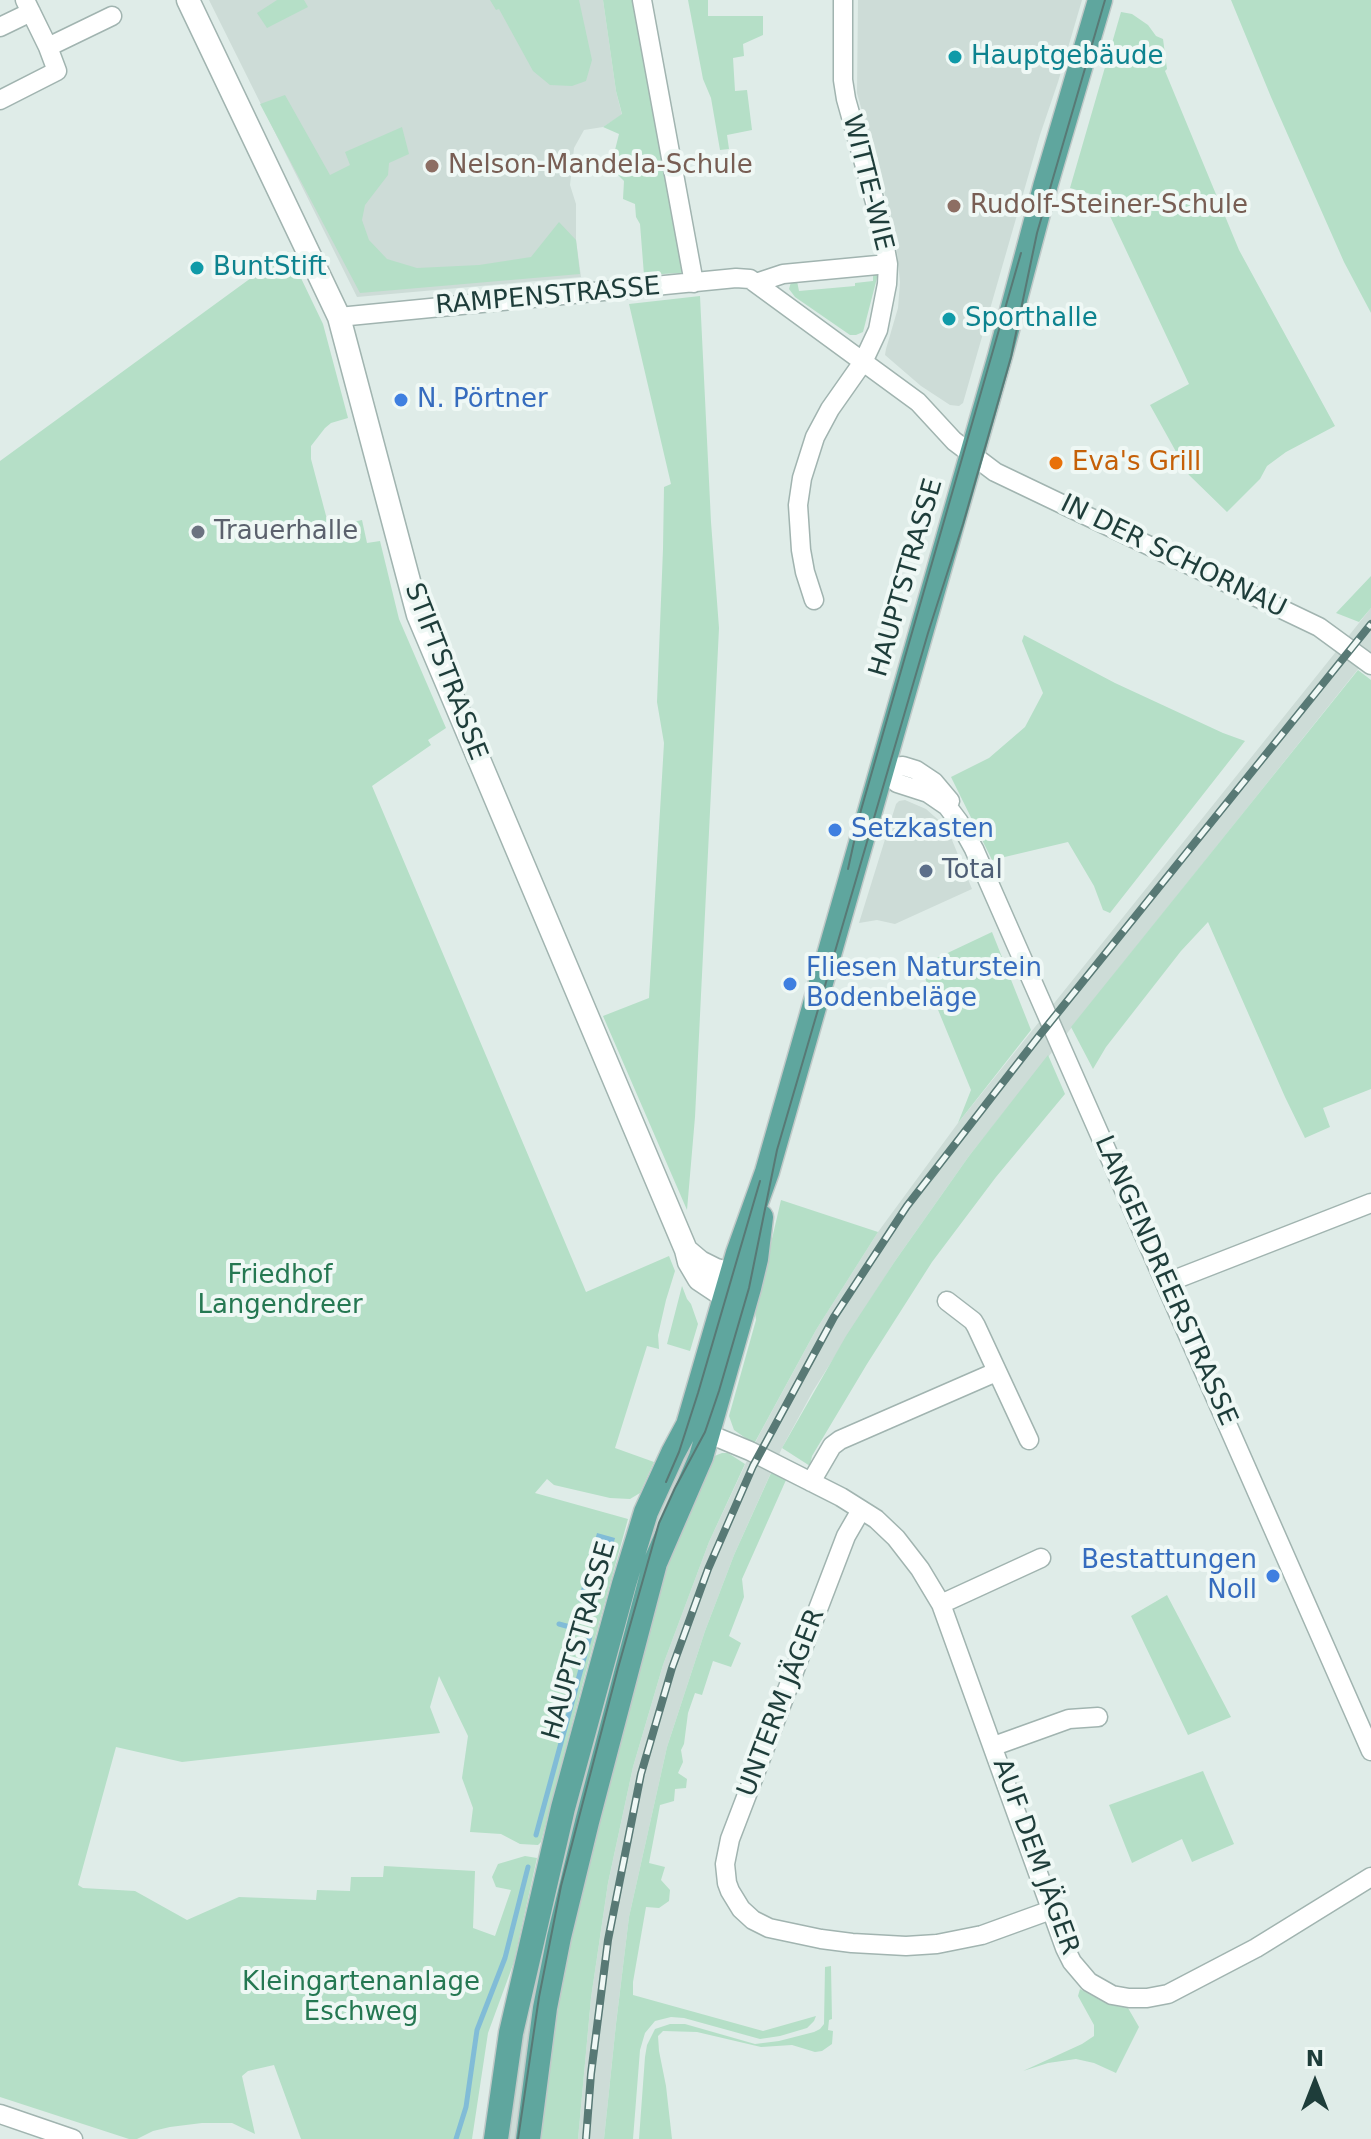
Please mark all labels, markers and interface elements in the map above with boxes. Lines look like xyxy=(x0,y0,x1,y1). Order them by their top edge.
place label: Hauptgebäude xyxy=(971,41,1164,73)
marker: Hauptgebäude xyxy=(946,48,964,66)
street label: WITTE-WIE xyxy=(835,112,899,254)
place label: Nelson-Mandela-Schule xyxy=(448,150,753,182)
marker: Nelson-Mandela-Schule xyxy=(423,157,441,175)
place label: Rudolf-Steiner-Schule xyxy=(970,190,1248,222)
marker: Rudolf-Steiner-Schule xyxy=(945,197,963,215)
place label: BuntStift xyxy=(213,252,327,284)
marker: BuntStift xyxy=(188,259,206,277)
street label: RAMPENSTRASSE xyxy=(434,272,662,322)
place label: Sporthalle xyxy=(965,303,1098,335)
marker: Sporthalle xyxy=(940,310,958,328)
place label: N. Pörtner xyxy=(417,384,548,416)
marker: N. Pörtner xyxy=(392,391,410,409)
place label: Eva's Grill xyxy=(1072,447,1201,479)
marker: Eva's Grill xyxy=(1047,454,1065,472)
street label: HAUPTSTRASSE xyxy=(864,475,950,681)
street label: IN DER SCHORNAU xyxy=(1055,489,1291,625)
place label: Trauerhalle xyxy=(214,516,358,548)
marker: Trauerhalle xyxy=(189,523,207,541)
street label: STIFTSTRASSE xyxy=(397,579,493,765)
place label: Setzkasten xyxy=(851,814,994,846)
marker: Setzkasten xyxy=(826,821,844,839)
place label: Total xyxy=(942,855,1003,887)
marker: Total xyxy=(917,862,935,880)
place label: Fliesen Naturstein Bodenbeläge xyxy=(806,953,1042,1014)
marker: Fliesen Naturstein Bodenbeläge xyxy=(781,975,799,993)
street label: LANGENDREERSTRASSE xyxy=(1087,1131,1243,1431)
park label: Friedhof Langendreer xyxy=(197,1260,363,1322)
street label: HAUPTSTRASSE xyxy=(537,1538,623,1744)
place label: Bestattungen Noll xyxy=(1081,1545,1257,1606)
marker: Bestattungen Noll xyxy=(1264,1567,1282,1585)
street label: UNTERM JÄGER xyxy=(732,1605,832,1801)
street label: AUF DEM JÄGER xyxy=(985,1755,1085,1959)
park label: Kleingartenanlage Eschweg xyxy=(242,1967,480,2028)
north arrow xyxy=(1275,2043,1355,2123)
text: N xyxy=(1306,2046,1324,2071)

